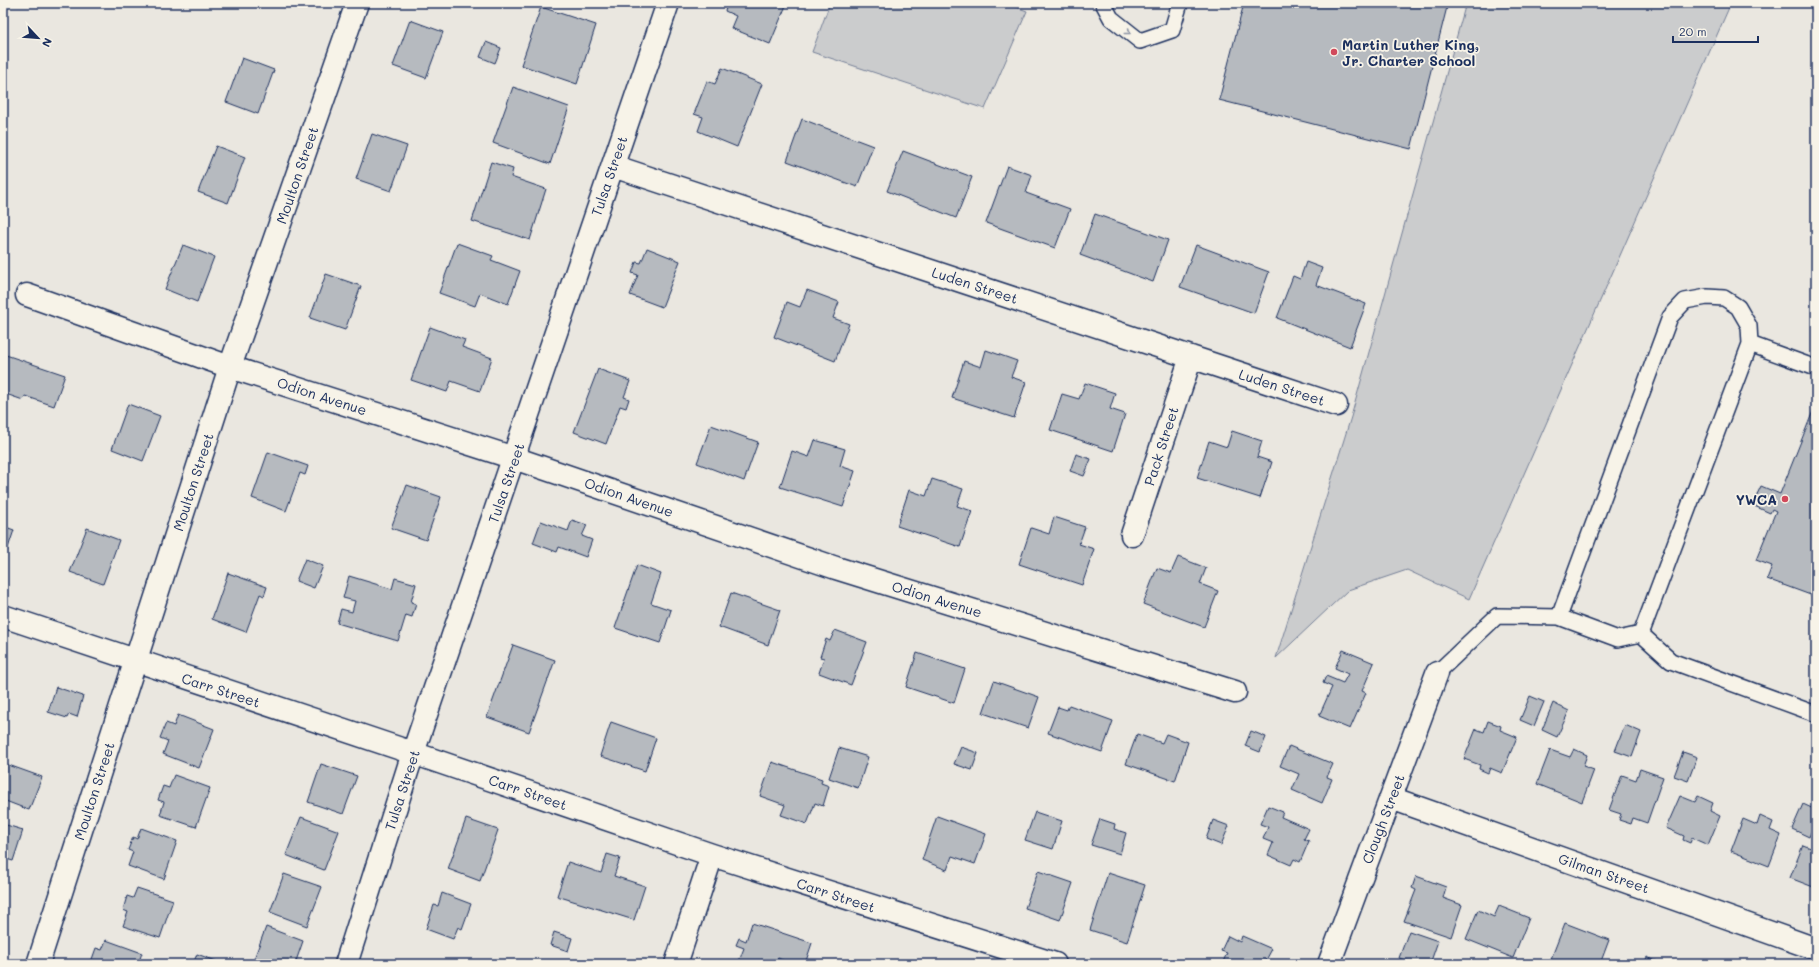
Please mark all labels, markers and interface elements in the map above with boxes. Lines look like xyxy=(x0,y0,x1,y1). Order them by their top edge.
north arrow xyxy=(18,18,58,58)
scale bar xyxy=(1673,18,1758,44)
text: 20 m xyxy=(1679,23,1707,39)
one-way arrow xyxy=(1124,27,1131,34)
place label: Martin Luther King, Jr. Charter School xyxy=(1342,35,1479,70)
text: N xyxy=(39,36,56,50)
marker: Martin Luther King, Jr. Charter School xyxy=(1329,47,1339,57)
street label: Moulton Street xyxy=(271,124,323,226)
street label: Tulsa Street xyxy=(586,133,632,219)
street label: Luden Street xyxy=(930,262,1020,308)
street label: Luden Street xyxy=(1237,364,1327,410)
street label: Odion Avenue xyxy=(275,373,369,419)
street label: Pack Street xyxy=(1139,404,1183,488)
street label: Moulton Street xyxy=(168,431,218,533)
street label: Tulsa Street xyxy=(483,440,529,526)
street label: Odion Avenue xyxy=(582,473,676,521)
place label: YWCA xyxy=(1736,490,1777,509)
marker: YWCA xyxy=(1780,494,1790,504)
street label: Odion Avenue xyxy=(890,576,984,622)
street label: Carr Street xyxy=(179,668,263,712)
street label: Moulton Street xyxy=(69,740,119,842)
street label: Tulsa Street xyxy=(380,747,424,833)
street label: Carr Street xyxy=(486,770,570,814)
street label: Clough Street xyxy=(1357,771,1409,867)
street label: Gilman Street xyxy=(1556,849,1652,897)
street label: Carr Street xyxy=(794,873,878,917)

